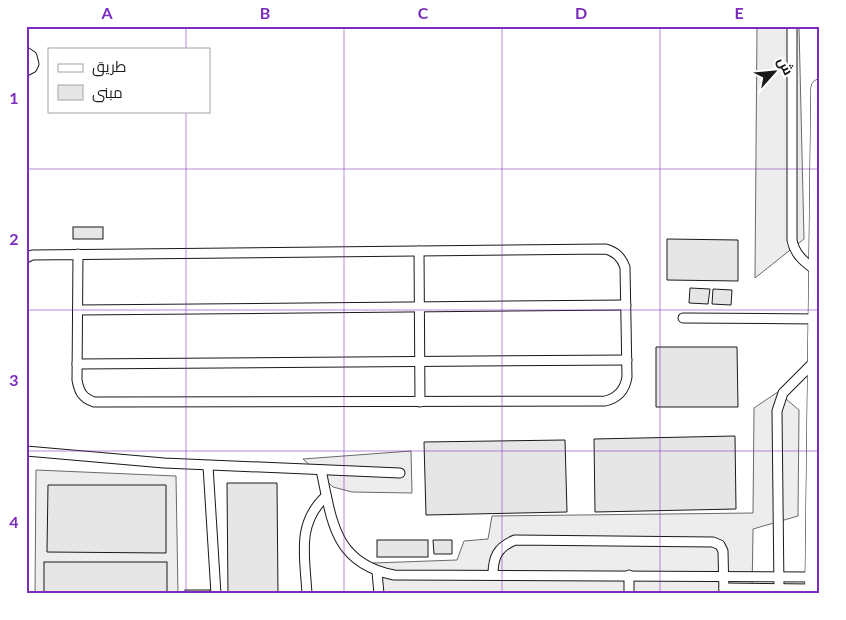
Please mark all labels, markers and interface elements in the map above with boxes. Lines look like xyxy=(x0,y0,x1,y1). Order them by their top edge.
text: A xyxy=(100,3,113,22)
text: B xyxy=(260,3,270,22)
text: C xyxy=(418,3,429,22)
text: D xyxy=(575,3,587,22)
text: E xyxy=(734,3,744,22)
legend xyxy=(48,48,210,112)
north arrow xyxy=(748,48,798,98)
text: ش xyxy=(773,54,798,78)
text: طريق xyxy=(92,57,126,77)
text: مبنى xyxy=(92,83,123,103)
text: 1 xyxy=(9,88,19,107)
text: 2 xyxy=(9,229,19,248)
text: 3 xyxy=(9,370,19,389)
text: 4 xyxy=(9,512,19,531)

